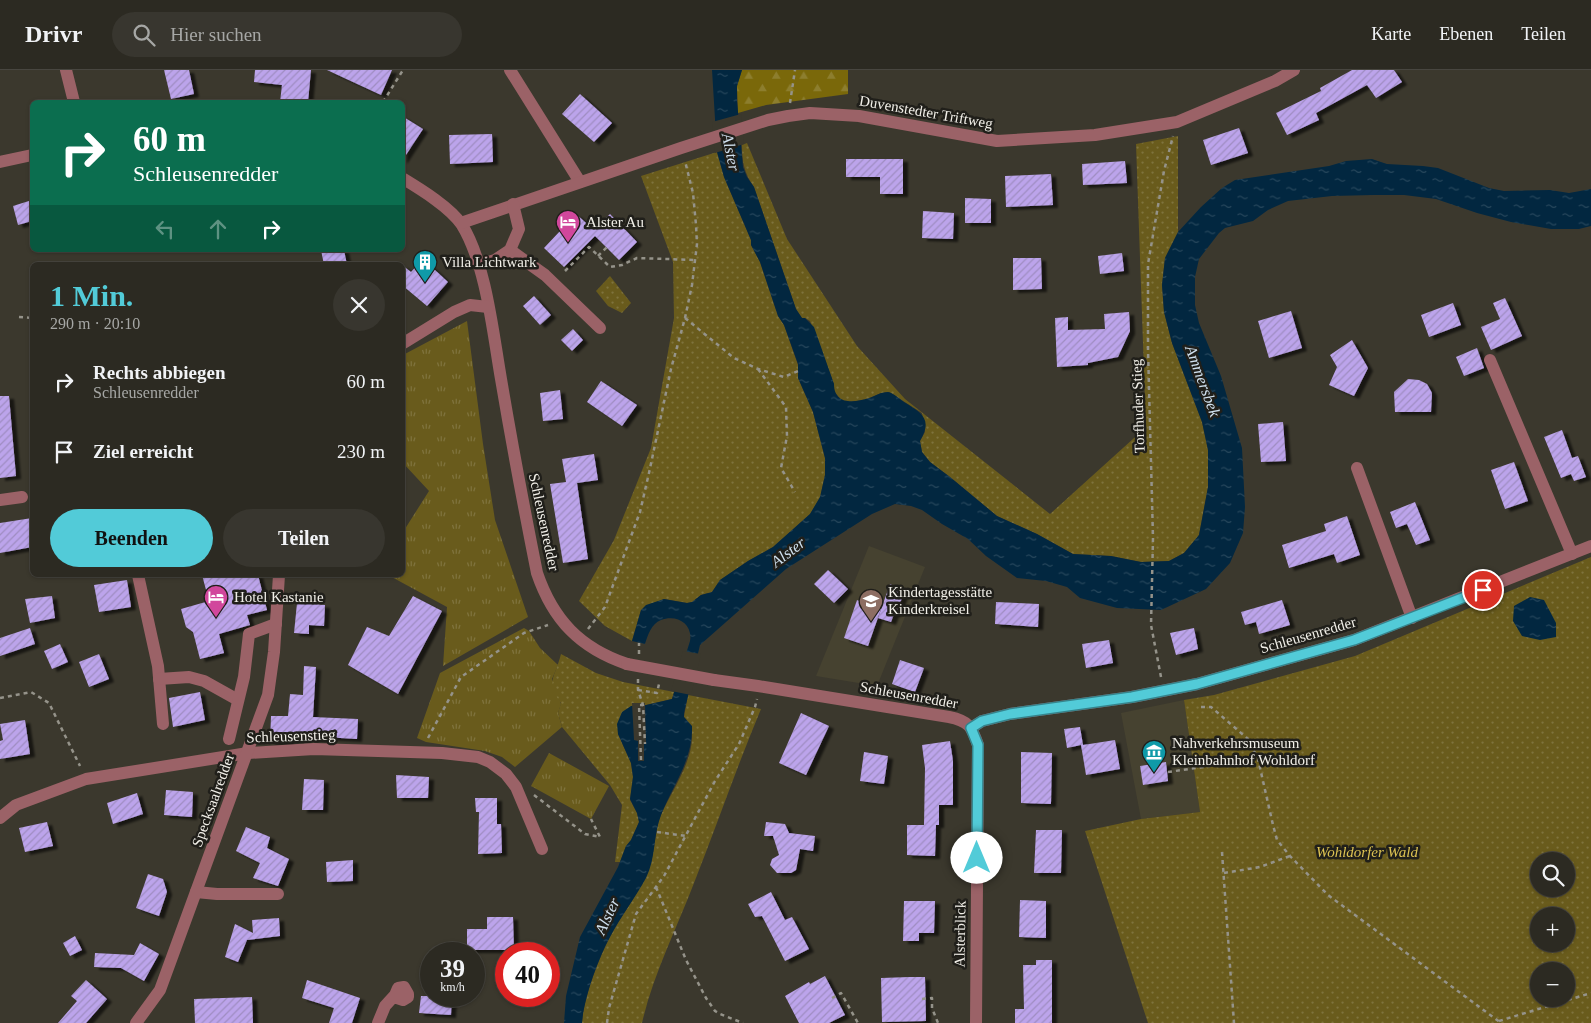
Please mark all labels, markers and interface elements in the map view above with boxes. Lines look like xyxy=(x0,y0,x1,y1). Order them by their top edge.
search box xyxy=(112,12,462,57)
text: Drivr xyxy=(25,21,82,47)
icon: search xyxy=(130,21,158,49)
text: Hier suchen xyxy=(170,24,262,45)
text: Karte xyxy=(1371,24,1411,44)
text: Ebenen xyxy=(1439,24,1493,44)
text: Teilen xyxy=(1521,24,1566,44)
street label: Duvenstedter Triftweg xyxy=(858,92,995,132)
icon: right xyxy=(50,120,115,185)
text: 60 m xyxy=(133,120,206,159)
water label: Alster xyxy=(719,131,743,173)
text: Schleusenredder xyxy=(133,161,278,186)
hotel icon: Alster Au xyxy=(555,209,581,243)
place label: Alster Au xyxy=(586,214,644,230)
icon: left xyxy=(151,215,179,243)
icon: ahead xyxy=(204,215,232,243)
icon: right xyxy=(257,215,285,243)
building icon: Villa Lichtwark xyxy=(412,249,438,283)
place label: Villa Lichtwark xyxy=(442,254,537,270)
text: 1 Min. xyxy=(50,279,133,312)
button: close xyxy=(333,279,385,331)
text: 290 m · 20:10 xyxy=(50,315,140,332)
water label: Ammersbek xyxy=(1182,342,1224,420)
street label: Torfhuder Stieg xyxy=(1128,358,1148,453)
text: Rechts abbiegen xyxy=(93,362,225,383)
icon: right xyxy=(50,368,78,396)
text: 60 m xyxy=(346,371,385,392)
text: Schleusenredder xyxy=(93,384,199,401)
icon: arrive xyxy=(50,438,78,466)
text: Ziel erreicht xyxy=(93,441,193,462)
text: 230 m xyxy=(337,441,385,462)
street label: Schleusenredder xyxy=(526,472,562,572)
button: Beenden xyxy=(50,509,213,567)
button: Teilen xyxy=(223,509,385,567)
water label: Alster xyxy=(767,533,809,571)
pin xyxy=(1462,569,1504,611)
icon: arrive xyxy=(1469,576,1497,604)
hotel icon: Hotel Kastanie xyxy=(203,584,229,618)
place label: Kindertagesstätte Kinderkreisel xyxy=(888,584,992,617)
school or university icon: Kindertagesstätte Kinderkreisel xyxy=(858,588,884,622)
place label: Hotel Kastanie xyxy=(234,589,324,605)
street label: Schleusenredder xyxy=(1258,614,1358,656)
street label: Schleusenredder xyxy=(859,679,959,711)
street label: Schleusenstieg xyxy=(246,726,336,746)
place label: Nahverkehrsmuseum Kleinbahnhof Wohldorf xyxy=(1172,735,1315,768)
museum icon: Nahverkehrsmuseum Kleinbahnhof Wohldorf xyxy=(1141,739,1167,773)
street label: Specksaalredder xyxy=(189,751,237,849)
position arrow xyxy=(950,831,1002,883)
park label: Wohldorfer Wald xyxy=(1316,844,1418,860)
map controls xyxy=(1530,852,1575,1007)
button: search xyxy=(1530,852,1575,897)
water label: Alster xyxy=(591,894,623,938)
street label: Alsterblick xyxy=(951,900,969,967)
button: + xyxy=(1530,907,1575,952)
speed limit sign: 40 xyxy=(495,942,560,1007)
text: 39 xyxy=(440,955,465,982)
button: − xyxy=(1530,962,1575,1007)
text: km/h xyxy=(440,980,465,994)

